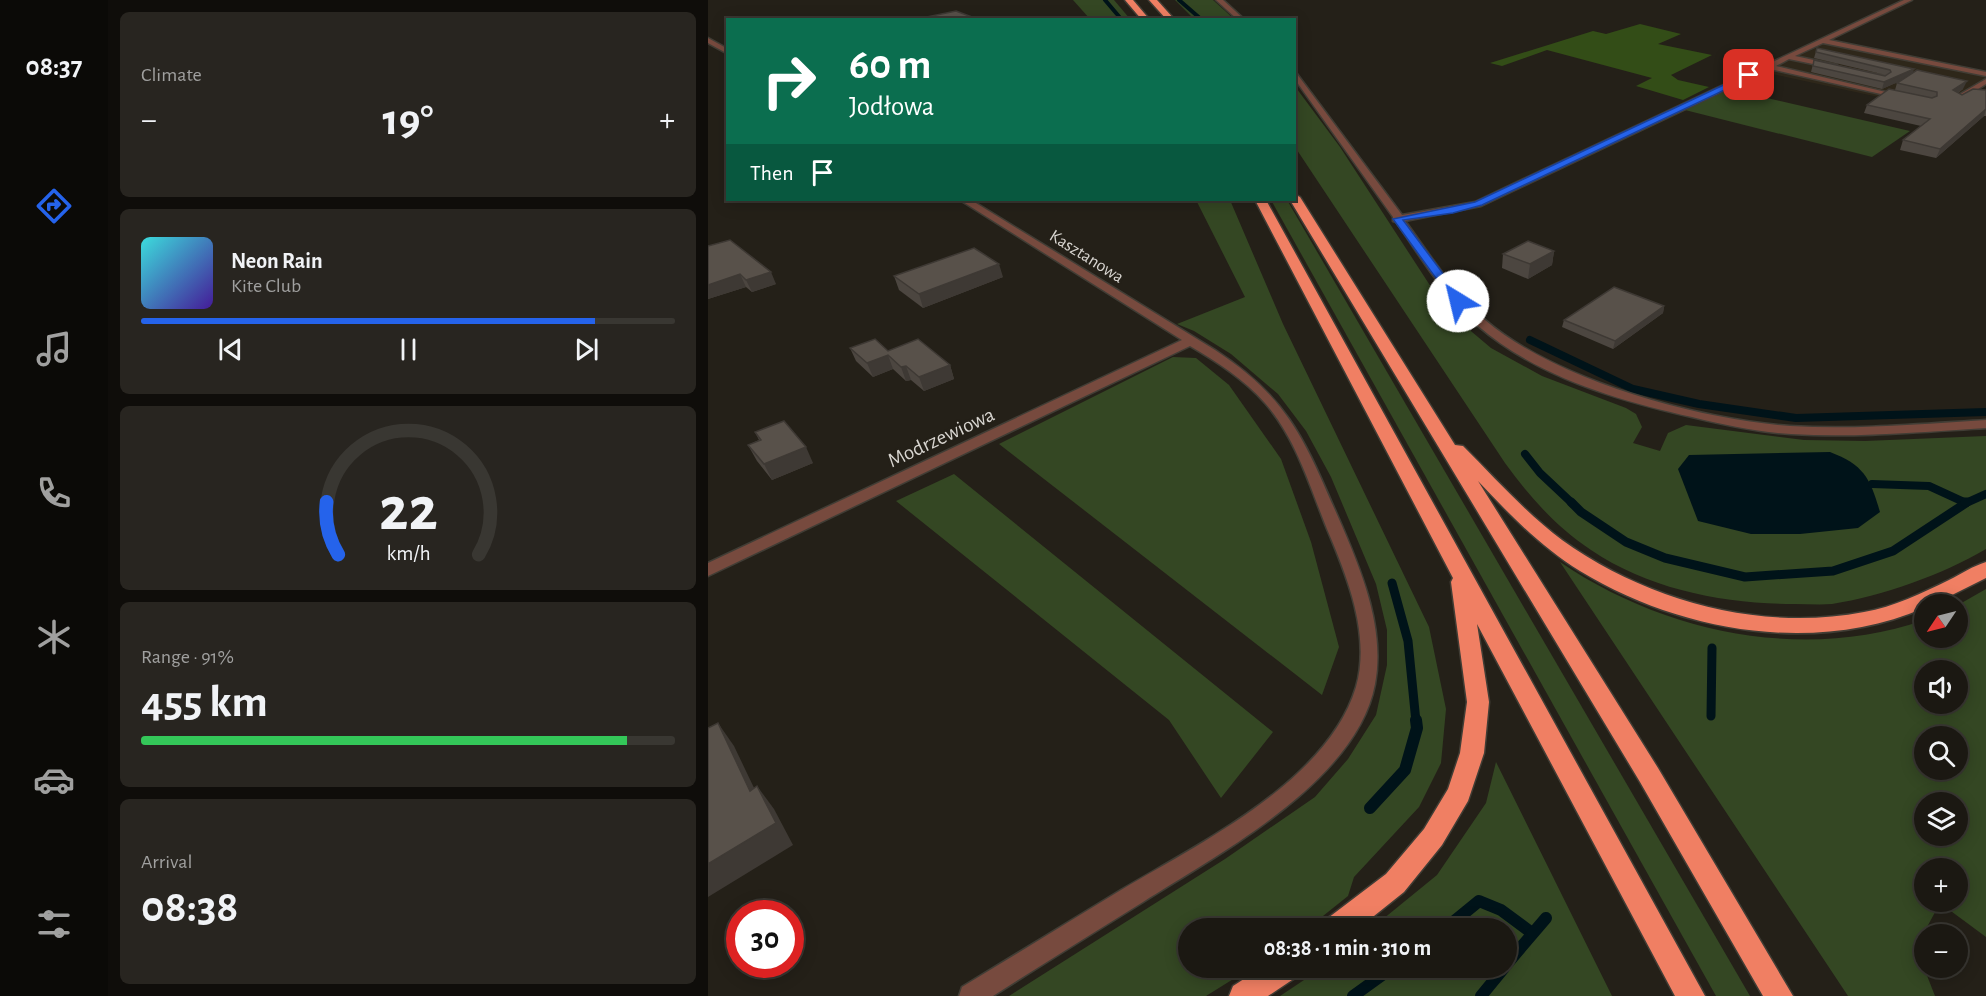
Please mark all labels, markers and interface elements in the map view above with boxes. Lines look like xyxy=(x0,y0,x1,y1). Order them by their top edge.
icon: right xyxy=(750,42,828,120)
text: 60 m xyxy=(849,44,931,86)
pin xyxy=(1723,49,1774,100)
text: 08:37 xyxy=(26,53,82,80)
icon: arrive xyxy=(1732,58,1765,91)
text: Climate xyxy=(141,65,202,85)
text: Jodłowa xyxy=(849,93,934,120)
text: 19° xyxy=(382,98,434,143)
text: − xyxy=(141,104,157,137)
text: + xyxy=(659,104,675,137)
icon: arrive xyxy=(806,156,839,189)
text: Then xyxy=(750,162,794,184)
icon: directions xyxy=(33,185,75,227)
street label: Kasztanowa xyxy=(1046,227,1127,287)
text: Neon Rain xyxy=(231,250,323,272)
position arrow xyxy=(1426,269,1490,333)
text: Kite Club xyxy=(231,276,301,296)
icon: music xyxy=(33,328,75,370)
icon: previous xyxy=(214,333,247,366)
icon: pause xyxy=(392,333,425,366)
icon: next xyxy=(570,333,603,366)
street label: Modrzewiowa xyxy=(885,404,998,471)
icon: phone xyxy=(33,472,75,514)
text: 22 xyxy=(379,479,437,541)
text: km/h xyxy=(386,543,430,564)
north arrow xyxy=(1914,594,1968,648)
map controls xyxy=(1914,594,1968,978)
icon: climate xyxy=(33,616,75,658)
text: Range · 91% xyxy=(141,647,234,667)
button: sound xyxy=(1914,660,1968,714)
text: 455 km xyxy=(141,680,268,725)
button: search xyxy=(1914,726,1968,780)
icon: car xyxy=(33,759,75,801)
button: layers xyxy=(1914,792,1968,846)
text: Arrival xyxy=(141,852,192,872)
button: + xyxy=(1914,858,1968,912)
text: 08:38 xyxy=(141,885,239,930)
speed limit sign: 30 xyxy=(726,900,804,978)
icon: filters xyxy=(33,903,75,945)
button: − xyxy=(1914,924,1968,978)
text: 08:38 · 1 min · 310 m xyxy=(1264,937,1431,959)

